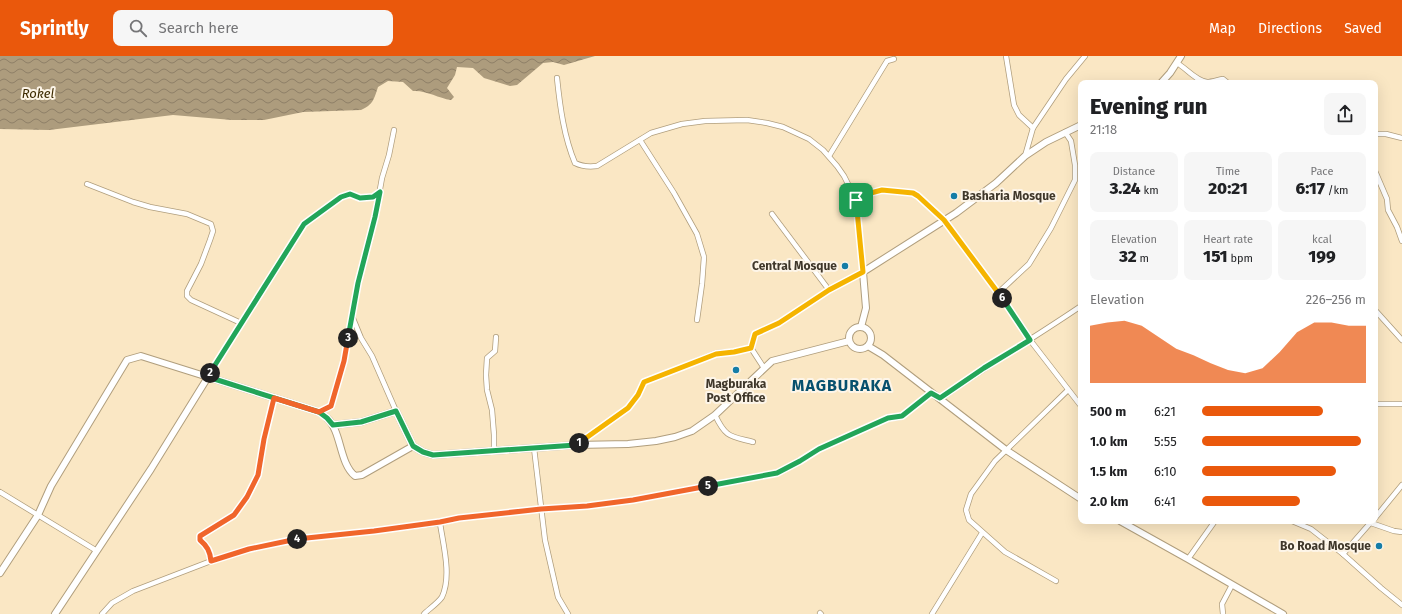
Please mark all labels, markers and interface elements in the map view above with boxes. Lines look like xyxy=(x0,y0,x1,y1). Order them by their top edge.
search box xyxy=(113,10,393,46)
text: Sprintly xyxy=(20,17,89,40)
icon: search xyxy=(127,17,149,39)
text: Search here xyxy=(159,19,239,37)
text: Map xyxy=(1209,20,1236,37)
text: Directions xyxy=(1258,20,1322,37)
text: Saved xyxy=(1344,20,1382,37)
water label: Rokel xyxy=(22,86,55,101)
text: Evening run xyxy=(1090,93,1207,120)
button: share xyxy=(1324,93,1366,135)
text: 21:18 xyxy=(1090,122,1117,137)
text: Distance xyxy=(1113,165,1155,178)
text: Time xyxy=(1216,165,1240,178)
text: Pace xyxy=(1311,165,1333,178)
text: 3.24 xyxy=(1109,178,1141,199)
text: 20:21 xyxy=(1208,178,1248,199)
text: 6:17 xyxy=(1295,178,1325,199)
pin xyxy=(839,183,873,217)
text: km xyxy=(1141,184,1159,197)
text: /km xyxy=(1325,184,1349,197)
icon: arrive xyxy=(845,189,867,211)
place label: Basharia Mosque xyxy=(962,189,1056,203)
marker: Basharia Mosque xyxy=(949,191,959,201)
text: Elevation xyxy=(1111,233,1157,246)
text: Heart rate xyxy=(1203,233,1253,246)
text: kcal xyxy=(1312,233,1332,246)
text: 32 xyxy=(1119,246,1137,267)
text: 151 xyxy=(1203,246,1227,267)
text: 199 xyxy=(1308,246,1336,267)
text: m xyxy=(1137,252,1149,265)
text: bpm xyxy=(1227,252,1253,265)
place label: Central Mosque xyxy=(752,259,837,273)
marker: Central Mosque xyxy=(840,261,850,271)
pin: 6 xyxy=(992,288,1012,308)
text: 6 xyxy=(999,291,1005,304)
text: Elevation xyxy=(1090,292,1144,307)
text: 226–256 m xyxy=(1306,292,1366,307)
pin: 3 xyxy=(338,328,358,348)
text: 3 xyxy=(345,331,351,344)
pin: 2 xyxy=(200,363,220,383)
marker: Magburaka Post Office xyxy=(731,365,741,375)
text: 2 xyxy=(207,366,213,379)
district label: MAGBURAKA xyxy=(792,376,892,395)
place label: Magburaka Post Office xyxy=(706,377,767,405)
text: 500 m xyxy=(1090,404,1126,419)
text: 6:21 xyxy=(1154,404,1176,419)
pin: 1 xyxy=(569,433,589,453)
text: 1.0 km xyxy=(1090,434,1128,449)
text: 5:55 xyxy=(1154,434,1177,449)
text: 1 xyxy=(576,436,582,449)
text: 1.5 km xyxy=(1090,464,1128,479)
text: 6:10 xyxy=(1154,464,1176,479)
pin: 5 xyxy=(698,476,718,496)
text: 5 xyxy=(705,479,711,492)
text: 2.0 km xyxy=(1090,494,1129,509)
text: 6:41 xyxy=(1154,494,1176,509)
pin: 4 xyxy=(287,529,307,549)
text: 4 xyxy=(294,532,300,545)
place label: Bo Road Mosque xyxy=(1280,539,1371,553)
marker: Bo Road Mosque xyxy=(1374,541,1384,551)

